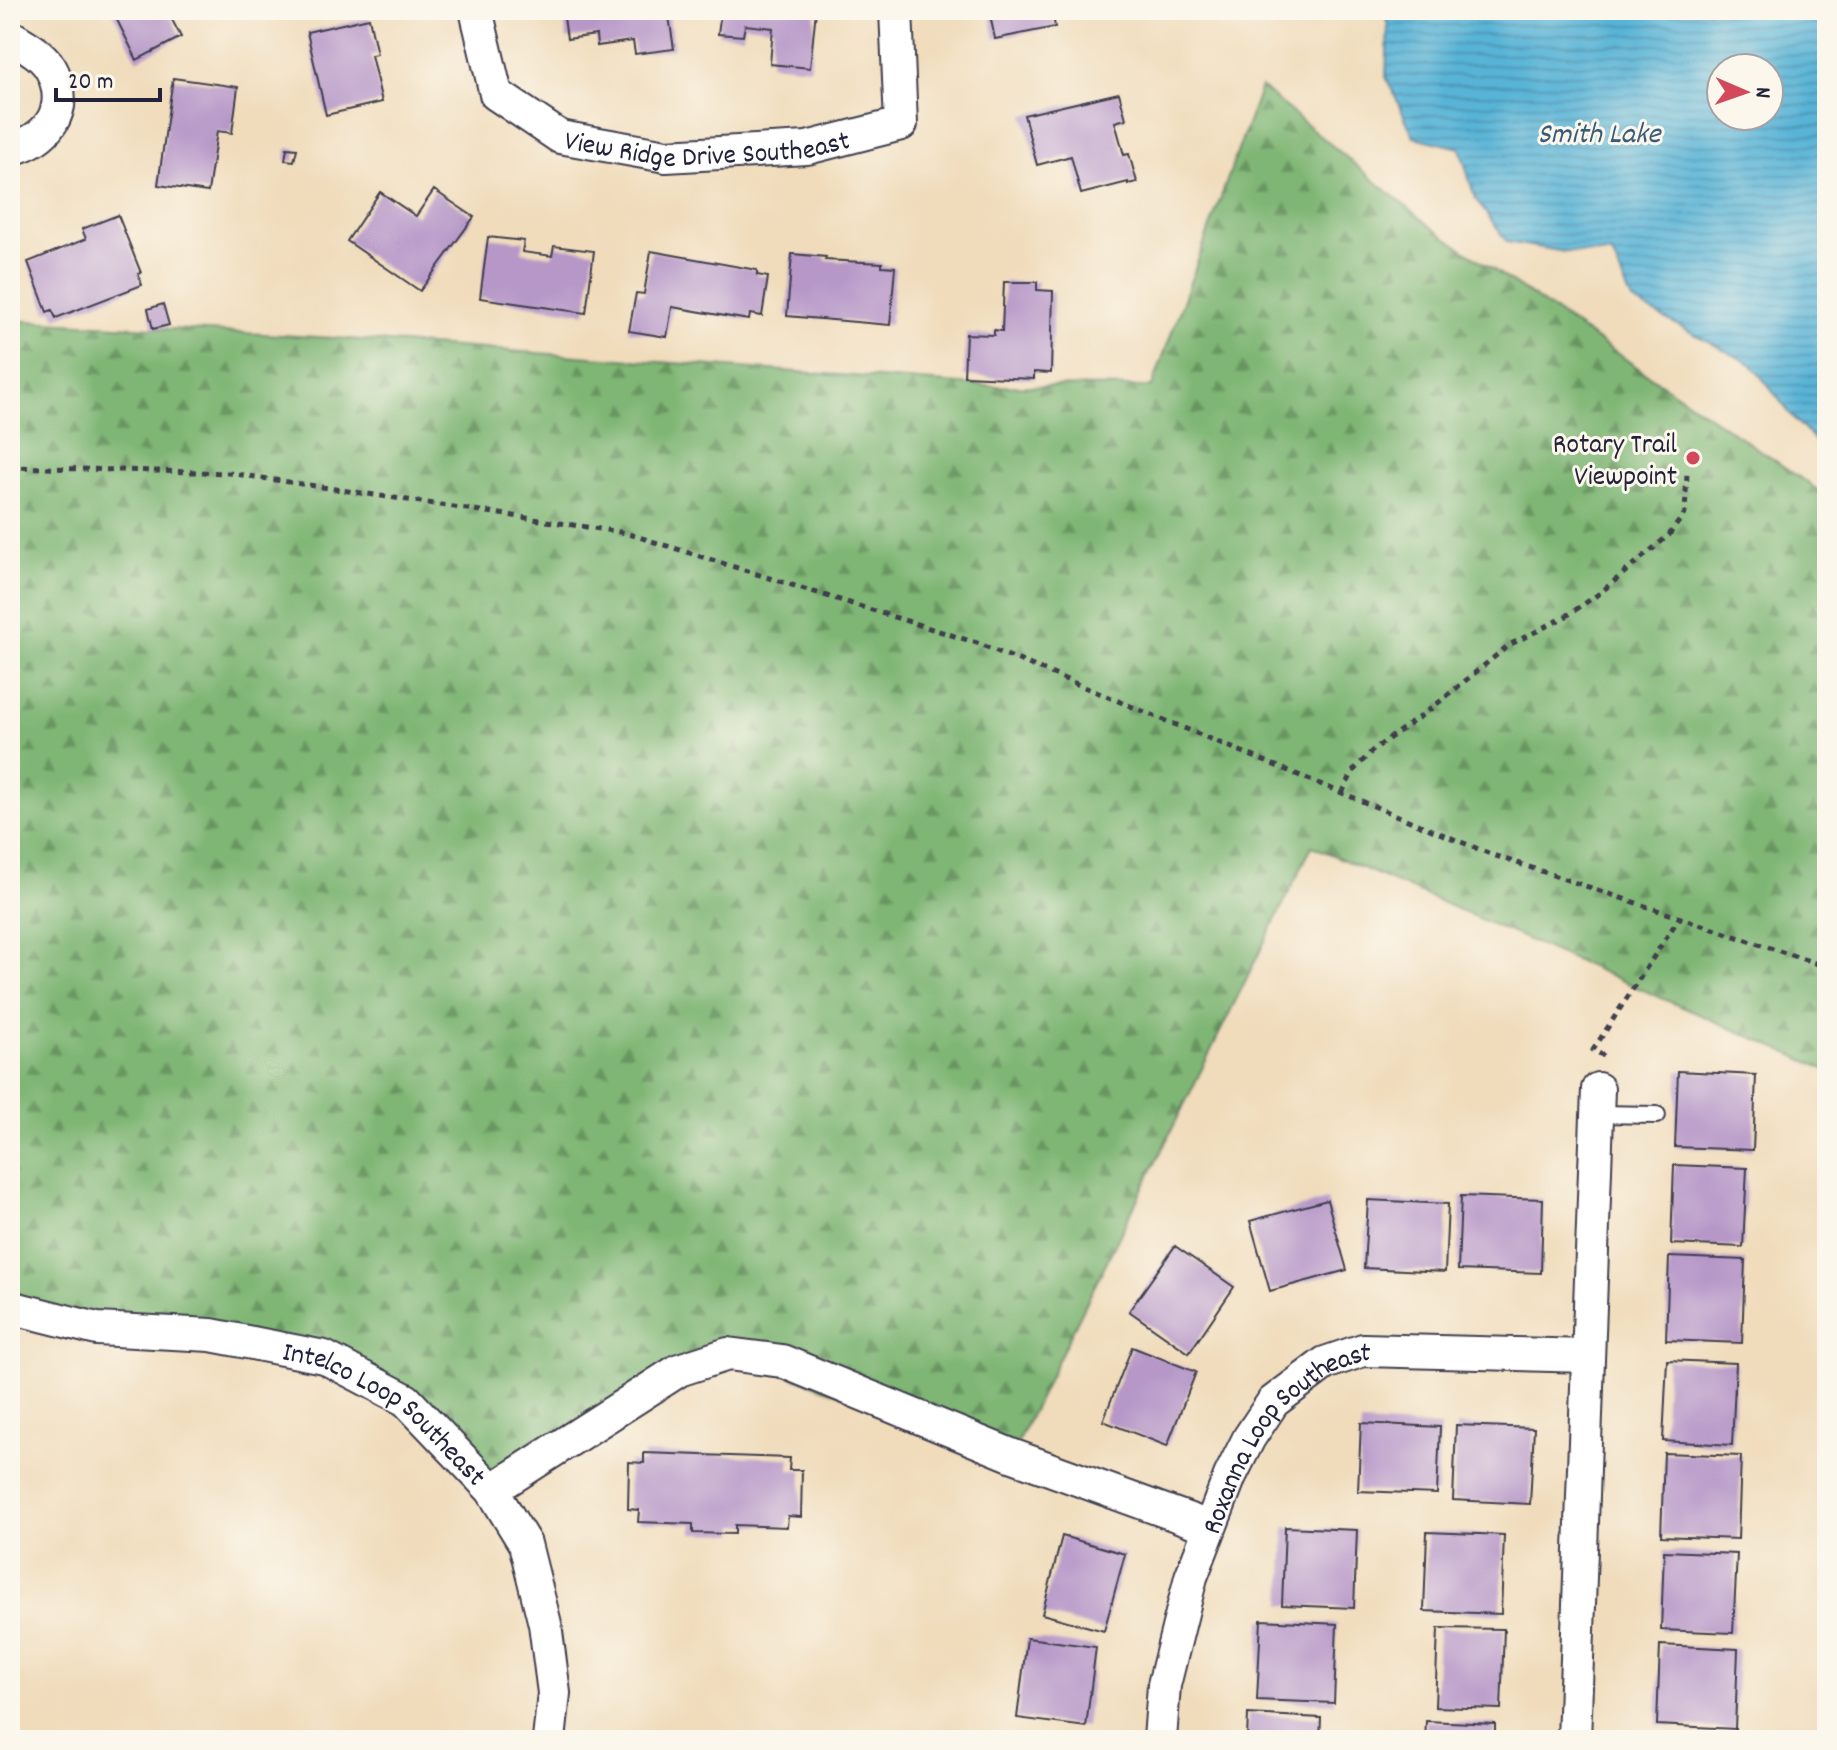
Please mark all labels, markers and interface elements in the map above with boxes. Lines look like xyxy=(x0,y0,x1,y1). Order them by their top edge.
scale bar xyxy=(56,52,160,102)
north arrow xyxy=(1705,52,1785,132)
text: 20 m xyxy=(68,66,114,100)
text: N xyxy=(1746,87,1777,99)
water label: Smith Lake xyxy=(1538,115,1662,158)
street label: View Ridge Drive Southeast xyxy=(564,116,850,150)
text: View Ridge Drive Southeast xyxy=(561,123,855,181)
place label: Rotary Trail Viewpoint xyxy=(1553,427,1677,499)
marker: Rotary Trail Viewpoint xyxy=(1684,449,1702,467)
street label: Intelco Loop Southeast xyxy=(279,1334,493,1497)
street label: Roxanna Loop Southeast xyxy=(1194,1335,1371,1541)

